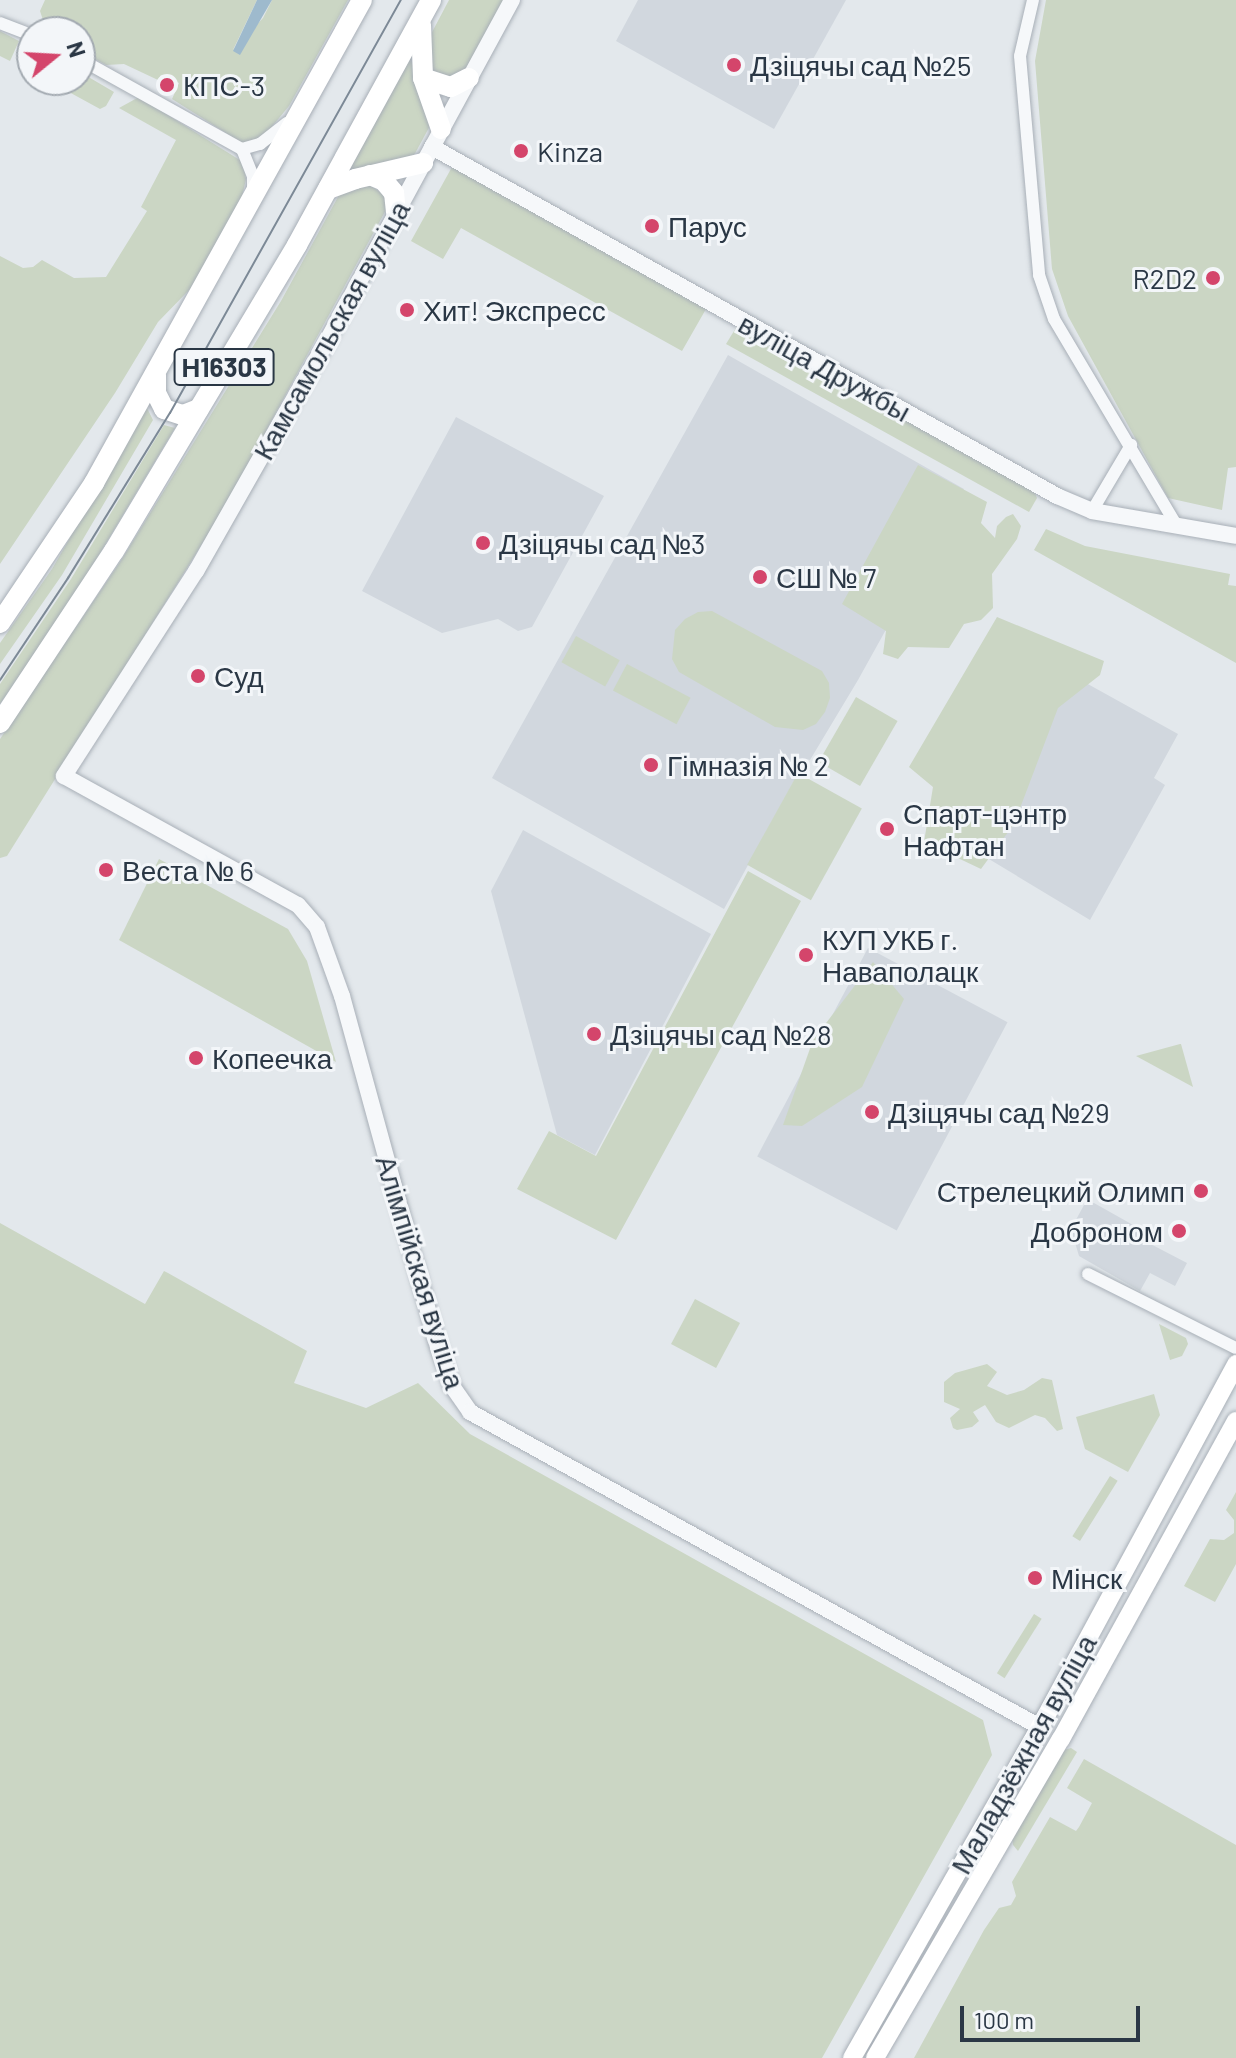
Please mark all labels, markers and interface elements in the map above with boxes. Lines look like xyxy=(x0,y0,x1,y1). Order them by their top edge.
north arrow xyxy=(16,16,96,96)
text: N xyxy=(62,38,92,60)
place label: Дзіцячы сад №25 xyxy=(750,48,971,82)
marker: Дзіцячы сад №25 xyxy=(725,56,743,74)
place label: КПС-3 xyxy=(183,68,265,102)
marker: КПС-3 xyxy=(158,76,176,94)
place label: Kinza xyxy=(537,134,603,168)
marker: Kinza xyxy=(512,142,530,160)
street label: Камсамольская вуліца xyxy=(246,195,416,465)
place label: Парус xyxy=(668,209,747,243)
marker: Парус xyxy=(643,217,661,235)
place label: R2D2 xyxy=(1133,261,1197,295)
marker: R2D2 xyxy=(1204,269,1222,287)
place label: Хит! Экспресс xyxy=(423,293,606,327)
marker: Хит! Экспресс xyxy=(398,301,416,319)
street label: вуліца Дружбы xyxy=(733,306,917,428)
road number: Н16303 xyxy=(172,345,276,389)
place label: Дзіцячы сад №3 xyxy=(499,526,705,560)
marker: Дзіцячы сад №3 xyxy=(474,534,492,552)
place label: СШ № 7 xyxy=(776,560,876,594)
marker: СШ № 7 xyxy=(751,568,769,586)
place label: Суд xyxy=(214,659,264,693)
marker: Суд xyxy=(189,667,207,685)
place label: Гімназія № 2 xyxy=(667,748,829,782)
marker: Гімназія № 2 xyxy=(642,756,660,774)
place label: Спарт-цэнтр Нафтан xyxy=(903,796,1067,862)
marker: Спарт-цэнтр Нафтан xyxy=(878,820,896,838)
place label: Веста № 6 xyxy=(122,853,254,887)
marker: Веста № 6 xyxy=(97,861,115,879)
place label: КУП УКБ г. Наваполацк xyxy=(822,922,978,988)
marker: КУП УКБ г. Наваполацк xyxy=(797,946,815,964)
place label: Дзіцячы сад №28 xyxy=(610,1017,832,1051)
marker: Дзіцячы сад №28 xyxy=(585,1025,603,1043)
place label: Копеечка xyxy=(212,1041,332,1075)
marker: Копеечка xyxy=(187,1049,205,1067)
place label: Дзіцячы сад №29 xyxy=(888,1095,1110,1129)
marker: Дзіцячы сад №29 xyxy=(863,1103,881,1121)
street label: Алімпійская вуліца xyxy=(369,1151,473,1393)
place label: Стрелецкий Олимп xyxy=(937,1174,1185,1208)
marker: Стрелецкий Олимп xyxy=(1192,1182,1210,1200)
place label: Доброном xyxy=(1031,1214,1163,1248)
marker: Доброном xyxy=(1170,1222,1188,1240)
place label: Мінск xyxy=(1051,1561,1122,1595)
marker: Мінск xyxy=(1026,1569,1044,1587)
street label: Маладзёжная вуліца xyxy=(943,1629,1103,1879)
scale bar xyxy=(964,1990,1144,2040)
text: 100 m xyxy=(974,2005,1034,2034)

